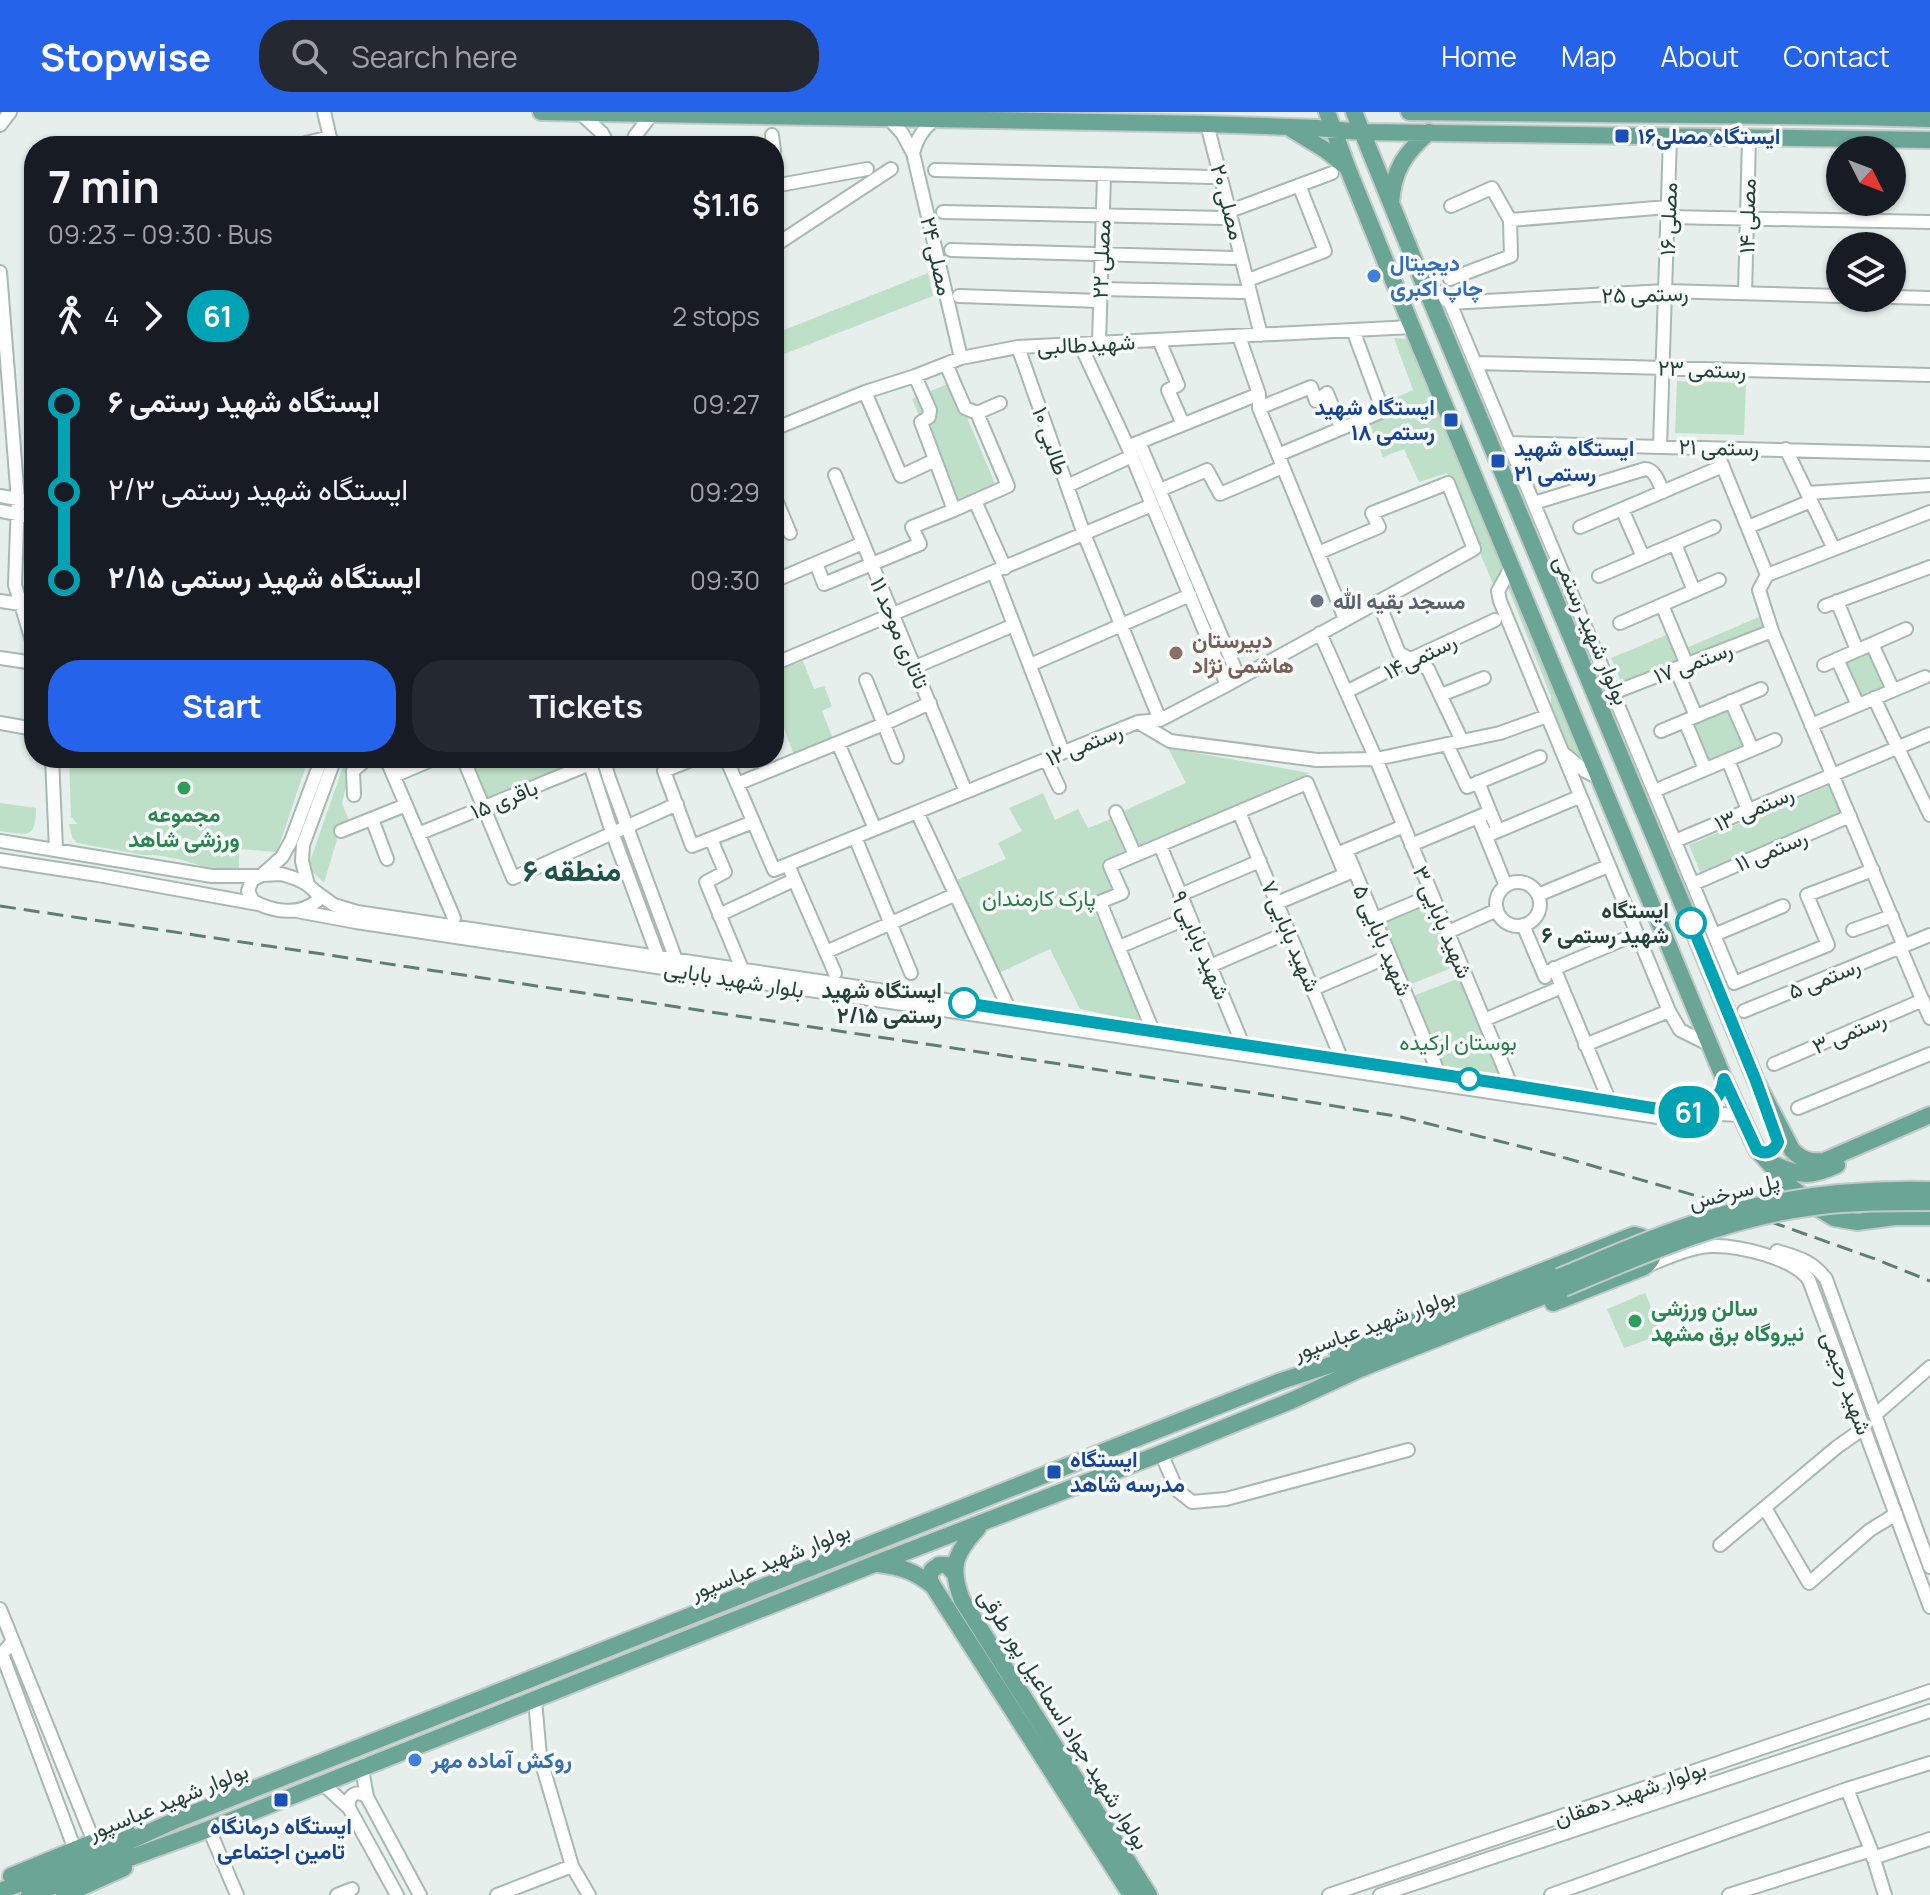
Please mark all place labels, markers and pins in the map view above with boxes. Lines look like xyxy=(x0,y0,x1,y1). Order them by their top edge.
place label: ایستگاه مصلی۱۶ xyxy=(1638,121,1780,151)
marker: ایستگاه مصلی۱۶ xyxy=(1613,127,1631,145)
place label: دیجیتال چاپ اکبری xyxy=(1390,248,1483,304)
marker: دیجیتال چاپ اکبری xyxy=(1365,267,1383,285)
place label: ایستگاه شهید رستمی ۱۸ xyxy=(1314,392,1435,447)
marker: ایستگاه شهید رستمی ۱۸ xyxy=(1442,411,1460,429)
place label: ایستگاه شهید رستمی ۲۱ xyxy=(1514,433,1635,488)
marker: ایستگاه شهید رستمی ۲۱ xyxy=(1489,452,1507,470)
place label: مسجد بقیه الله xyxy=(1333,586,1465,616)
marker: مسجد بقیه الله xyxy=(1308,592,1326,610)
place label: دبیرستان هاشمی نژاد xyxy=(1192,625,1294,680)
marker: دبیرستان هاشمی نژاد xyxy=(1167,644,1185,662)
marker: مجموعه ورزشی شاهد xyxy=(175,779,193,797)
place label: مجموعه ورزشی شاهد xyxy=(128,799,240,854)
place label: ایستگاه شهید رستمی ۶ xyxy=(1542,895,1669,950)
marker: ایستگاه شهید رستمی ۶ xyxy=(1676,908,1706,938)
place label: ایستگاه شهید رستمی ۲/۱۵ xyxy=(821,975,942,1030)
marker: ایستگاه شهید رستمی ۲/۱۵ xyxy=(949,988,979,1018)
unlabelled marker xyxy=(1458,1068,1480,1090)
place label: سالن ورزشی نیروگاه برق مشهد xyxy=(1651,1293,1804,1348)
marker: سالن ورزشی نیروگاه برق مشهد xyxy=(1626,1312,1644,1330)
place label: ایستگاه مدرسه شاهد xyxy=(1070,1444,1185,1499)
marker: ایستگاه مدرسه شاهد xyxy=(1045,1463,1063,1481)
place label: روکش آماده مهر xyxy=(430,1745,572,1775)
marker: روکش آماده مهر xyxy=(406,1751,424,1769)
marker: ایستگاه درمانگاه تامین اجتماعی xyxy=(272,1791,290,1809)
place label: ایستگاه درمانگاه تامین اجتماعی xyxy=(210,1811,352,1866)

